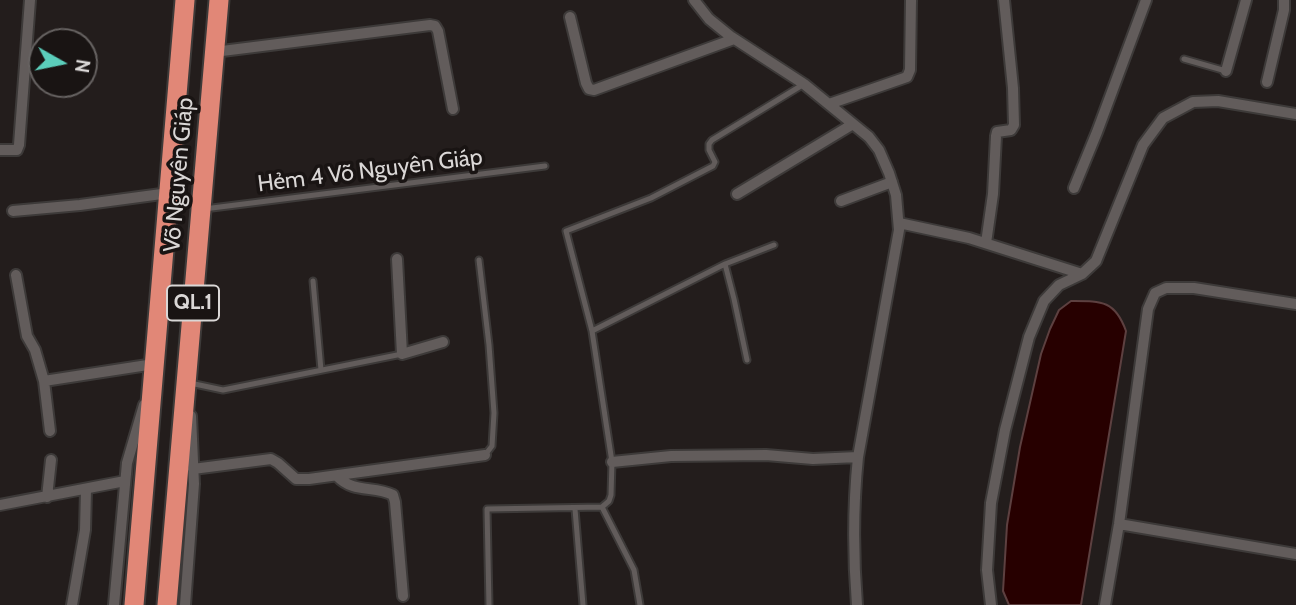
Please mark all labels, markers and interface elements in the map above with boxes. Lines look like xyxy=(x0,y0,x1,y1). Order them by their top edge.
north arrow xyxy=(28,28,98,98)
text: N xyxy=(70,58,95,74)
street label: Võ Nguyên Giáp xyxy=(158,97,200,253)
street label: Hẻm 4 Võ Nguyên Giáp xyxy=(256,143,484,199)
road number: QL.1 xyxy=(167,286,219,320)

